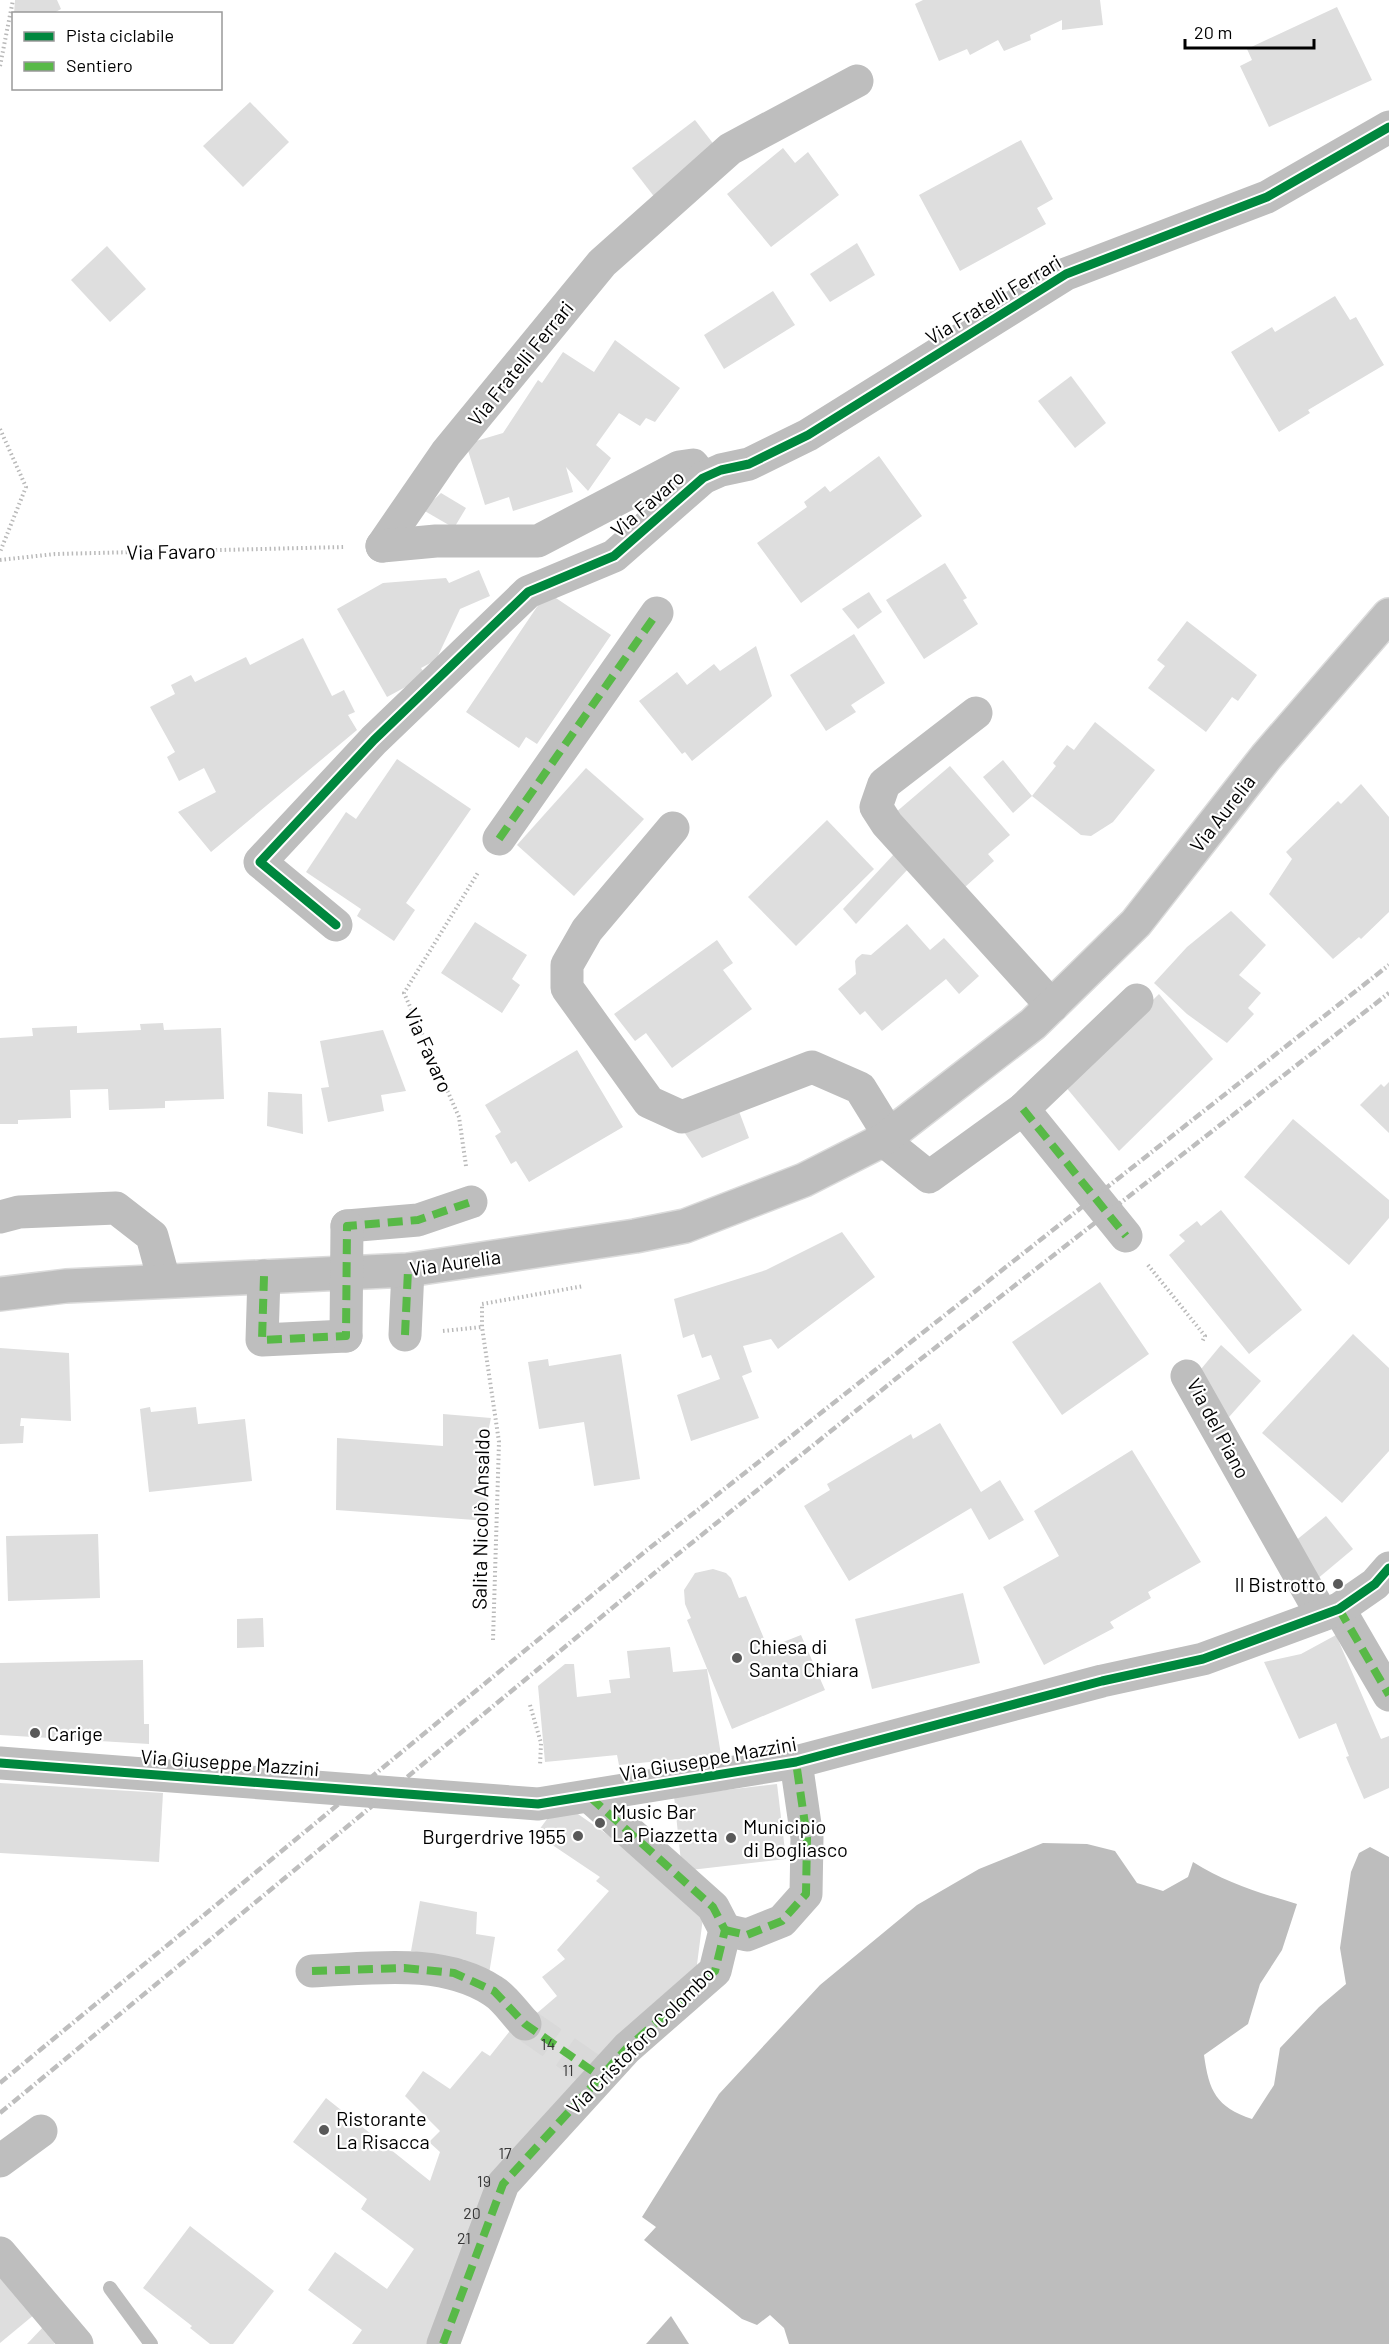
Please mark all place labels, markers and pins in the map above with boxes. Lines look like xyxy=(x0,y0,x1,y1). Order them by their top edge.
place label: Il Bistrotto xyxy=(1235,1572,1326,1596)
marker: Il Bistrotto xyxy=(1331,1577,1345,1591)
place label: Chiesa di Santa Chiara xyxy=(749,1634,859,1681)
marker: Chiesa di Santa Chiara xyxy=(730,1651,744,1665)
place label: Carige xyxy=(47,1721,103,1745)
marker: Carige xyxy=(28,1726,42,1740)
place label: Music Bar La Piazzetta xyxy=(612,1799,718,1846)
place label: Municipio di Bogliasco xyxy=(743,1814,848,1861)
marker: Music Bar La Piazzetta xyxy=(593,1816,607,1830)
place label: Burgerdrive 1955 xyxy=(422,1824,566,1848)
marker: Burgerdrive 1955 xyxy=(571,1829,585,1843)
marker: Municipio di Bogliasco xyxy=(724,1831,738,1845)
place label: Ristorante La Risacca xyxy=(336,2106,430,2153)
marker: Ristorante La Risacca xyxy=(317,2123,331,2137)

